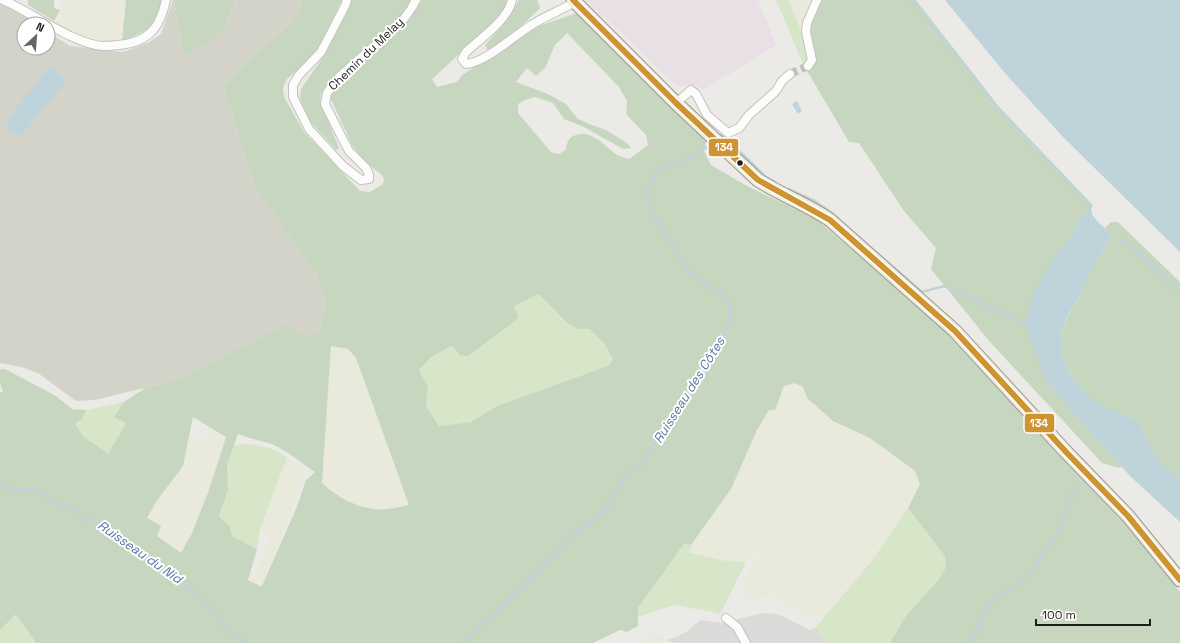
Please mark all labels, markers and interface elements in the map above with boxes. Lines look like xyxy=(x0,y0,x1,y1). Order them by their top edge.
street label: Chemin du Melay xyxy=(325,14,407,94)
north arrow xyxy=(16,16,56,56)
text: N xyxy=(34,19,47,35)
line badge: 134 xyxy=(708,138,739,157)
text: 134 xyxy=(715,140,733,154)
unlabelled marker xyxy=(735,158,745,168)
water label: Ruisseau des Côtes xyxy=(649,333,729,446)
line badge: 134 xyxy=(1024,413,1055,433)
text: 134 xyxy=(1030,416,1048,430)
water label: Ruisseau du Nid xyxy=(94,517,187,588)
scale bar xyxy=(1036,601,1150,627)
text: 100 m xyxy=(1042,607,1076,623)

